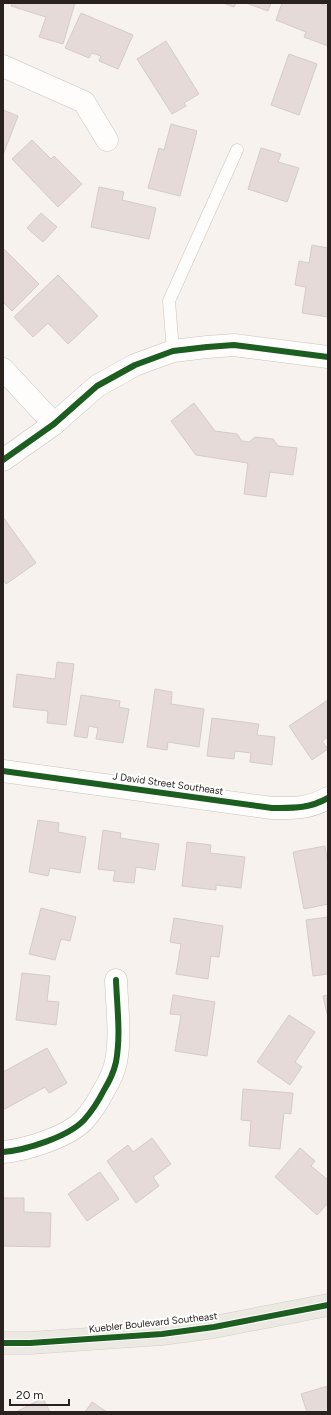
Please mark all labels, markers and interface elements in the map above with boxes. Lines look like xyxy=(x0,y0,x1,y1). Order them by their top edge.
street label: J David Street Southeast xyxy=(112,769,224,798)
street label: Kuebler Boulevard Southeast xyxy=(88,1309,218,1336)
scale bar xyxy=(10,1381,69,1407)
text: 20 m xyxy=(16,1388,44,1402)

